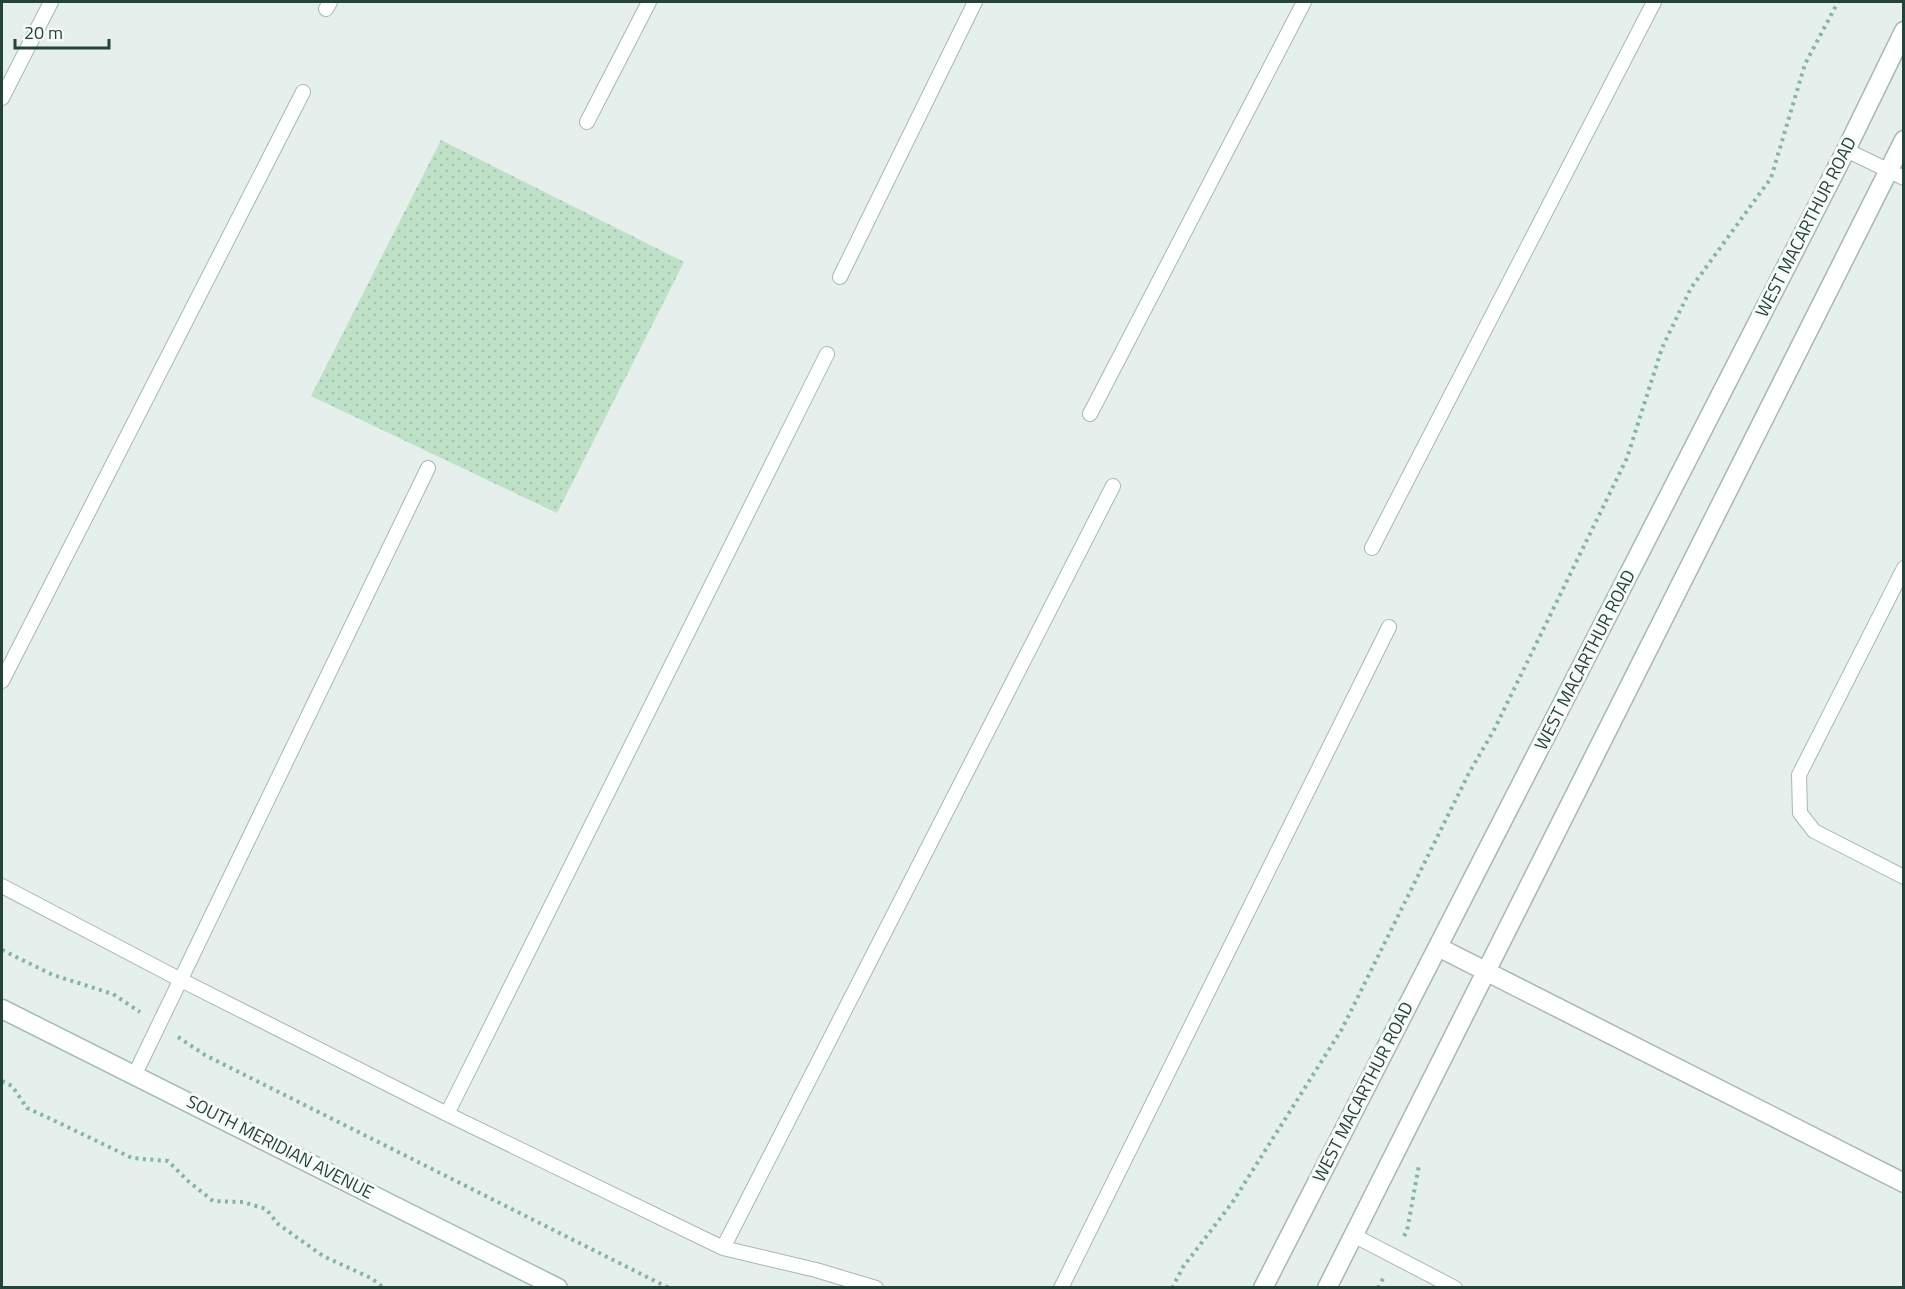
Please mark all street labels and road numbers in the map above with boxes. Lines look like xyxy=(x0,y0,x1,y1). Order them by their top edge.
street label: WEST MACARTHUR ROAD xyxy=(1748,132,1863,322)
street label: WEST MACARTHUR ROAD xyxy=(1527,565,1642,755)
street label: WEST MACARTHUR ROAD xyxy=(1305,997,1420,1187)
street label: SOUTH MERIDIAN AVENUE xyxy=(182,1088,378,1206)

